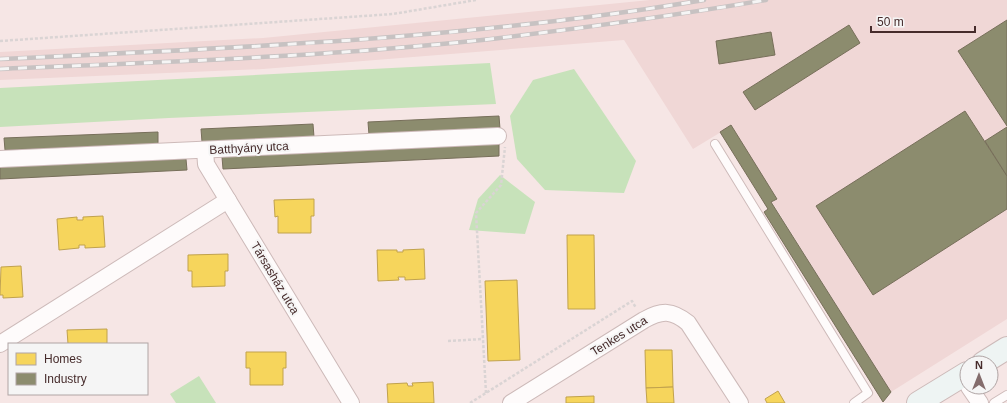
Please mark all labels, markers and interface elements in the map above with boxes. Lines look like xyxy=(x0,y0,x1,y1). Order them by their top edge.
scale bar xyxy=(871,8,975,34)
text: 50 m xyxy=(877,15,904,29)
street label: Batthyány utca xyxy=(209,139,289,157)
street label: Társasház utca xyxy=(248,239,302,317)
street label: Tenkes utca xyxy=(588,313,650,359)
legend xyxy=(8,343,148,395)
text: Homes xyxy=(44,352,82,366)
north arrow xyxy=(959,355,999,395)
text: N xyxy=(975,359,983,371)
text: Industry xyxy=(44,372,87,386)

